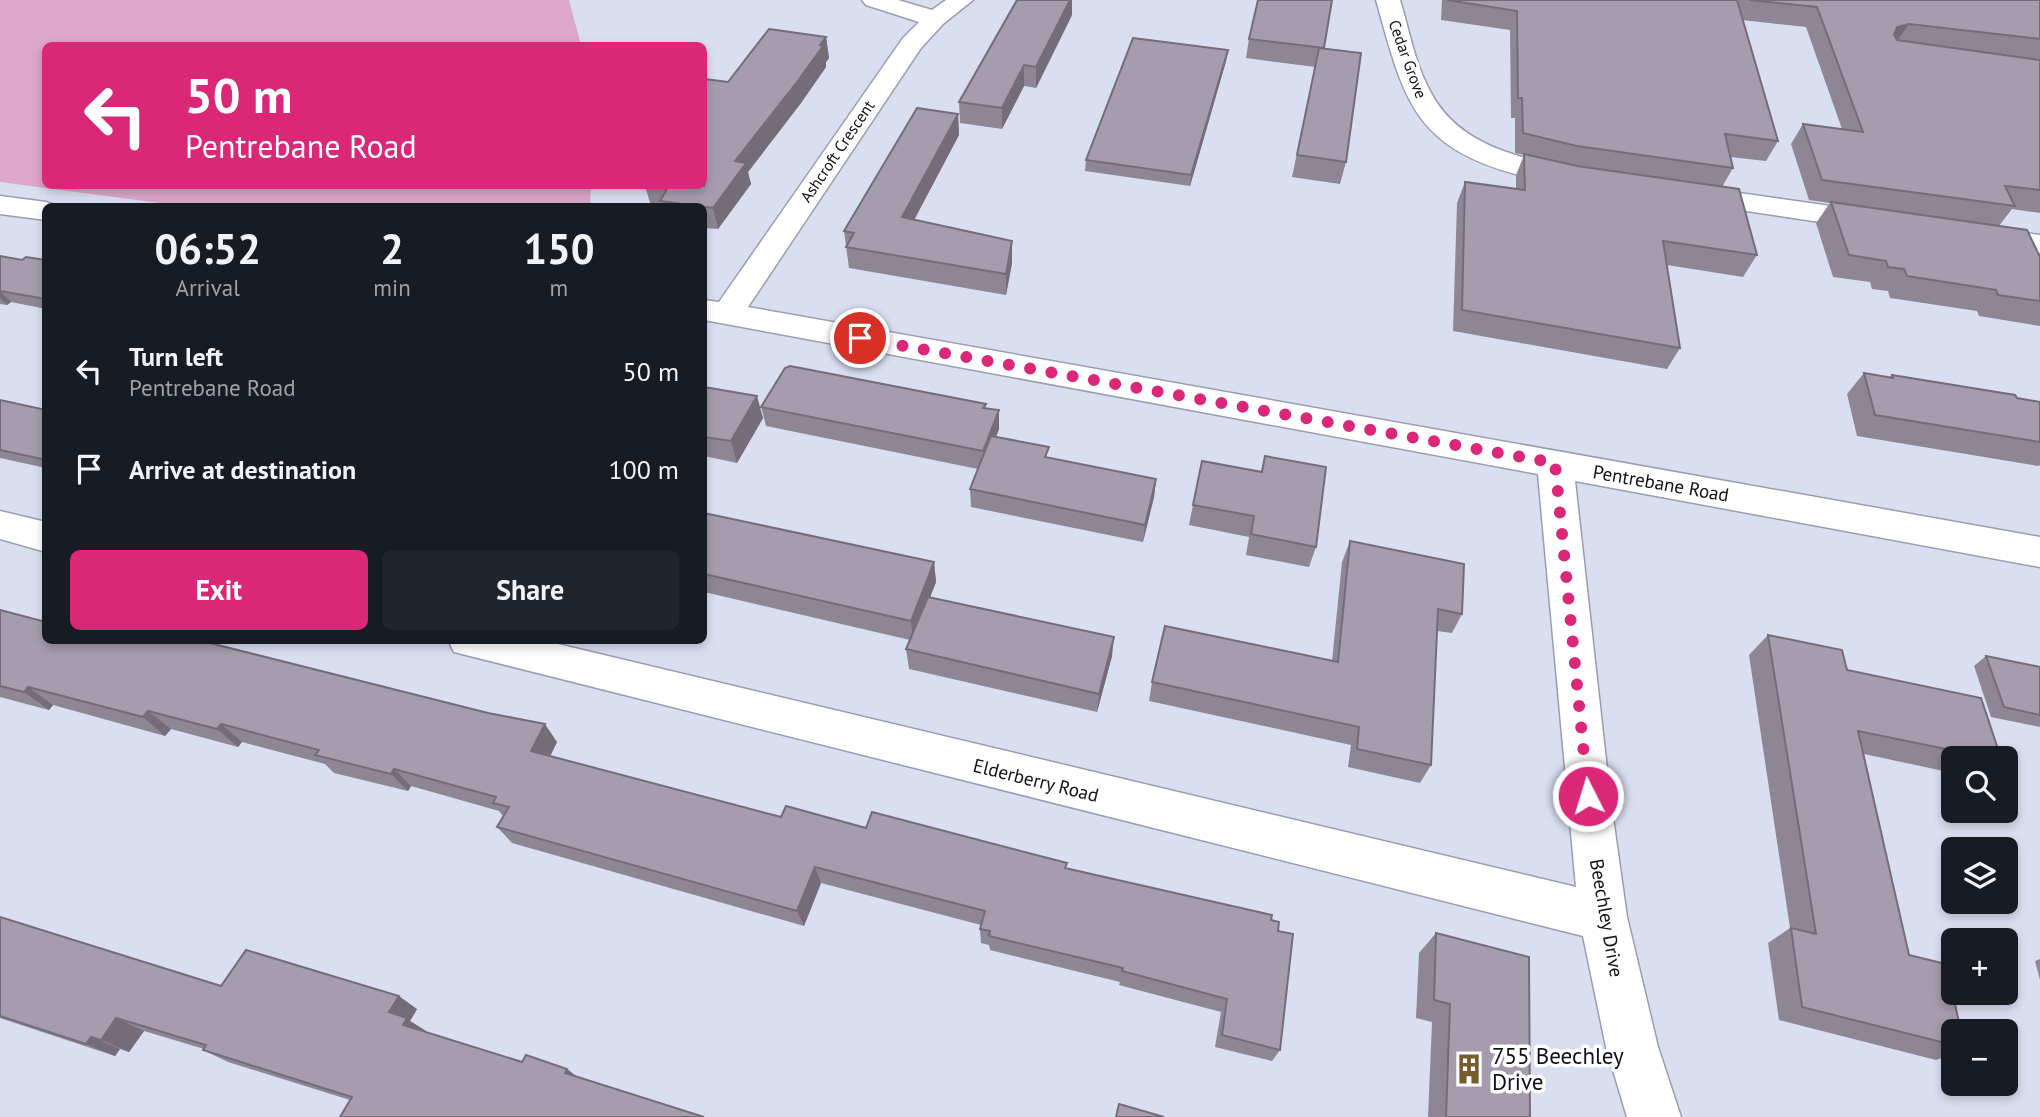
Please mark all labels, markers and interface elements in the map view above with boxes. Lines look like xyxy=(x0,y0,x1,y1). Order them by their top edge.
street label: Cedar Grove xyxy=(1385,17,1431,101)
text: 50 m xyxy=(185,63,292,127)
icon: left xyxy=(70,70,161,161)
street label: Ashcroft Crescent xyxy=(796,96,879,206)
text: Pentrebane Road xyxy=(185,125,417,167)
text: 06:52 xyxy=(154,221,261,276)
text: 2 xyxy=(380,221,404,276)
text: 150 xyxy=(523,221,595,276)
text: Arrival xyxy=(175,273,240,302)
text: min xyxy=(373,273,411,302)
text: m xyxy=(550,273,568,302)
pin xyxy=(830,308,890,368)
icon: arrive xyxy=(841,319,879,357)
text: Turn left xyxy=(129,340,223,373)
icon: left xyxy=(70,352,108,390)
text: 50 m xyxy=(623,355,679,388)
text: Pentrebane Road xyxy=(129,373,296,402)
icon: arrive xyxy=(70,450,108,488)
text: Arrive at destination xyxy=(129,453,356,486)
text: 100 m xyxy=(608,453,679,486)
street label: Pentrebane Road xyxy=(1591,459,1731,507)
button: Exit xyxy=(70,550,368,630)
button: Share xyxy=(382,550,679,630)
map controls xyxy=(1941,746,2018,1096)
button: search xyxy=(1941,746,2018,823)
street label: Elderberry Road xyxy=(971,753,1101,807)
position arrow xyxy=(1551,759,1625,833)
button: layers xyxy=(1941,837,2018,914)
street label: Beechley Drive xyxy=(1585,857,1629,979)
button: + xyxy=(1941,928,2018,1005)
button: − xyxy=(1941,1019,2018,1096)
place label: 755 Beechley Drive xyxy=(1492,1041,1624,1096)
building icon: 755 Beechley Drive xyxy=(1452,1052,1486,1086)

